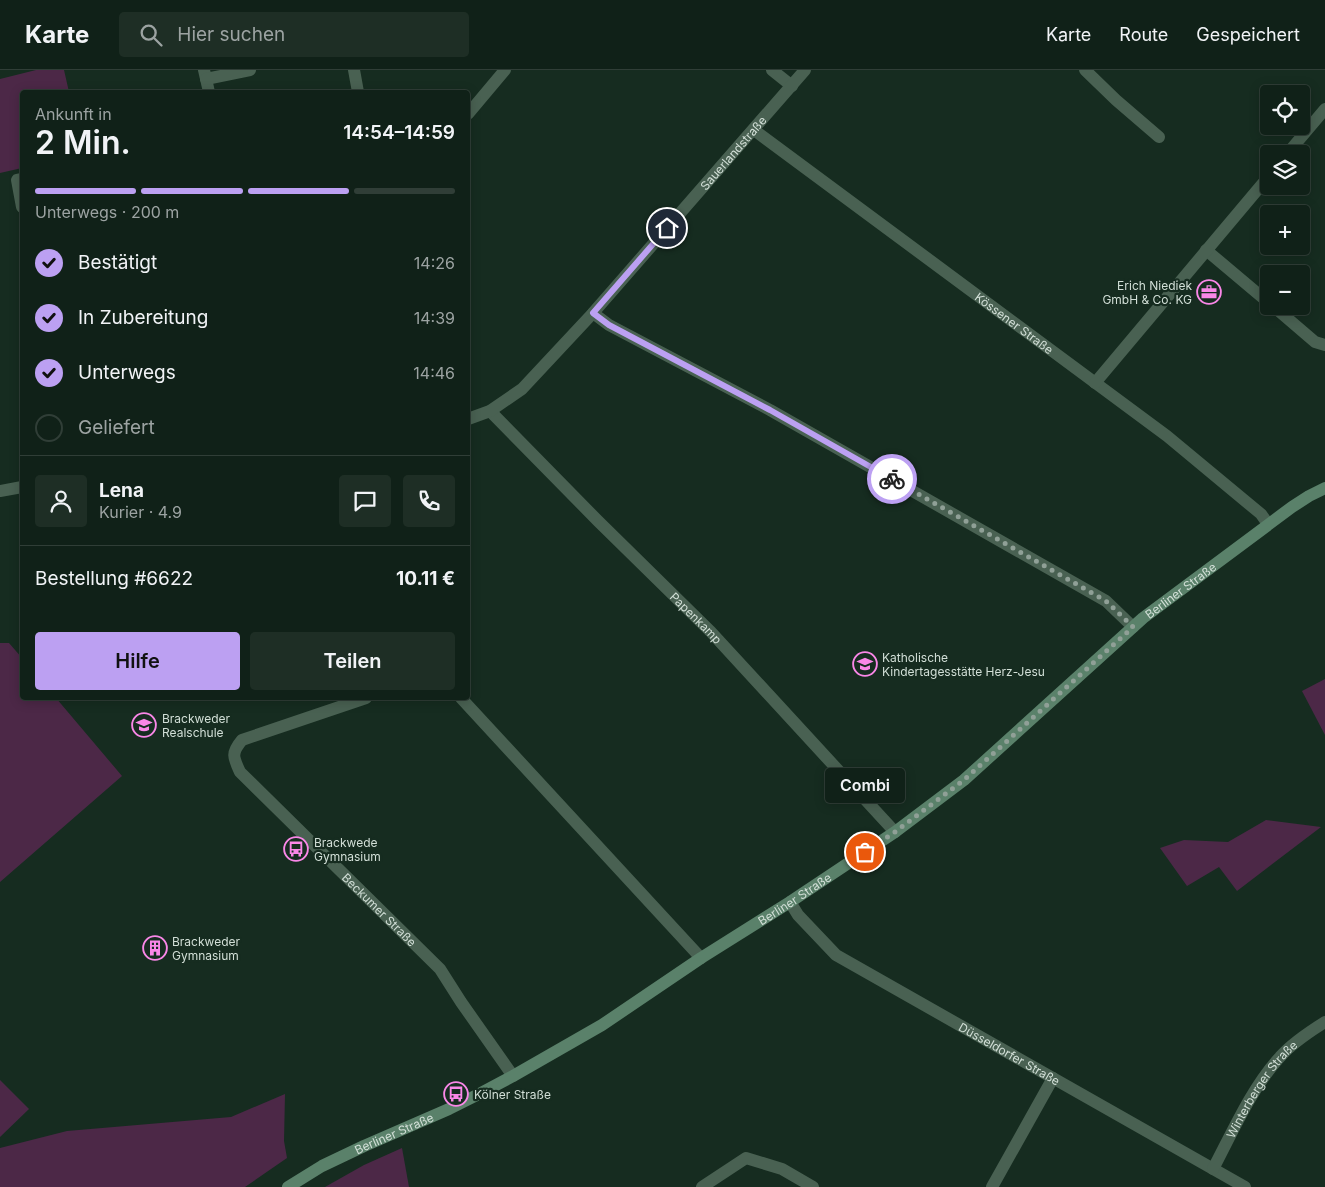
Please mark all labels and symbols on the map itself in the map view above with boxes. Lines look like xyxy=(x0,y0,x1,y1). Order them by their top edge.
street label: Sauerlandstraße xyxy=(697,113,769,193)
pin xyxy=(646,207,688,249)
place label: Erich Niediek GmbH & Co. KG xyxy=(1102,278,1192,307)
office icon: Erich Niediek GmbH & Co. KG xyxy=(1196,279,1222,305)
street label: Kössener Straße xyxy=(972,289,1056,357)
courier xyxy=(867,454,917,504)
street label: Berliner Straße xyxy=(1142,559,1219,622)
street label: Papenkamp xyxy=(667,589,725,647)
place label: Katholische Kindertagesstätte Herz-Jesu xyxy=(882,650,1045,679)
school or university icon: Katholische Kindertagesstätte Herz-Jesu xyxy=(852,651,878,677)
place label: Brackweder Realschule xyxy=(162,711,230,740)
school or university icon: Brackweder Realschule xyxy=(131,712,157,738)
callout: Combi xyxy=(825,767,905,802)
pin xyxy=(844,831,886,873)
place label: Brackwede Gymnasium xyxy=(314,835,381,864)
bus stop icon: Brackwede Gymnasium xyxy=(283,836,309,862)
street label: Berliner Straße xyxy=(755,869,834,928)
street label: Beckumer Straße xyxy=(339,870,420,949)
place label: Brackweder Gymnasium xyxy=(172,934,240,963)
building icon: Brackweder Gymnasium xyxy=(142,935,168,961)
street label: Düsseldorfer Straße xyxy=(956,1019,1063,1088)
street label: Winterberger Straße xyxy=(1223,1037,1300,1140)
bus stop icon: Kölner Straße xyxy=(443,1081,469,1107)
place label: Kölner Straße xyxy=(474,1087,551,1102)
street label: Berliner Straße xyxy=(352,1109,436,1157)

